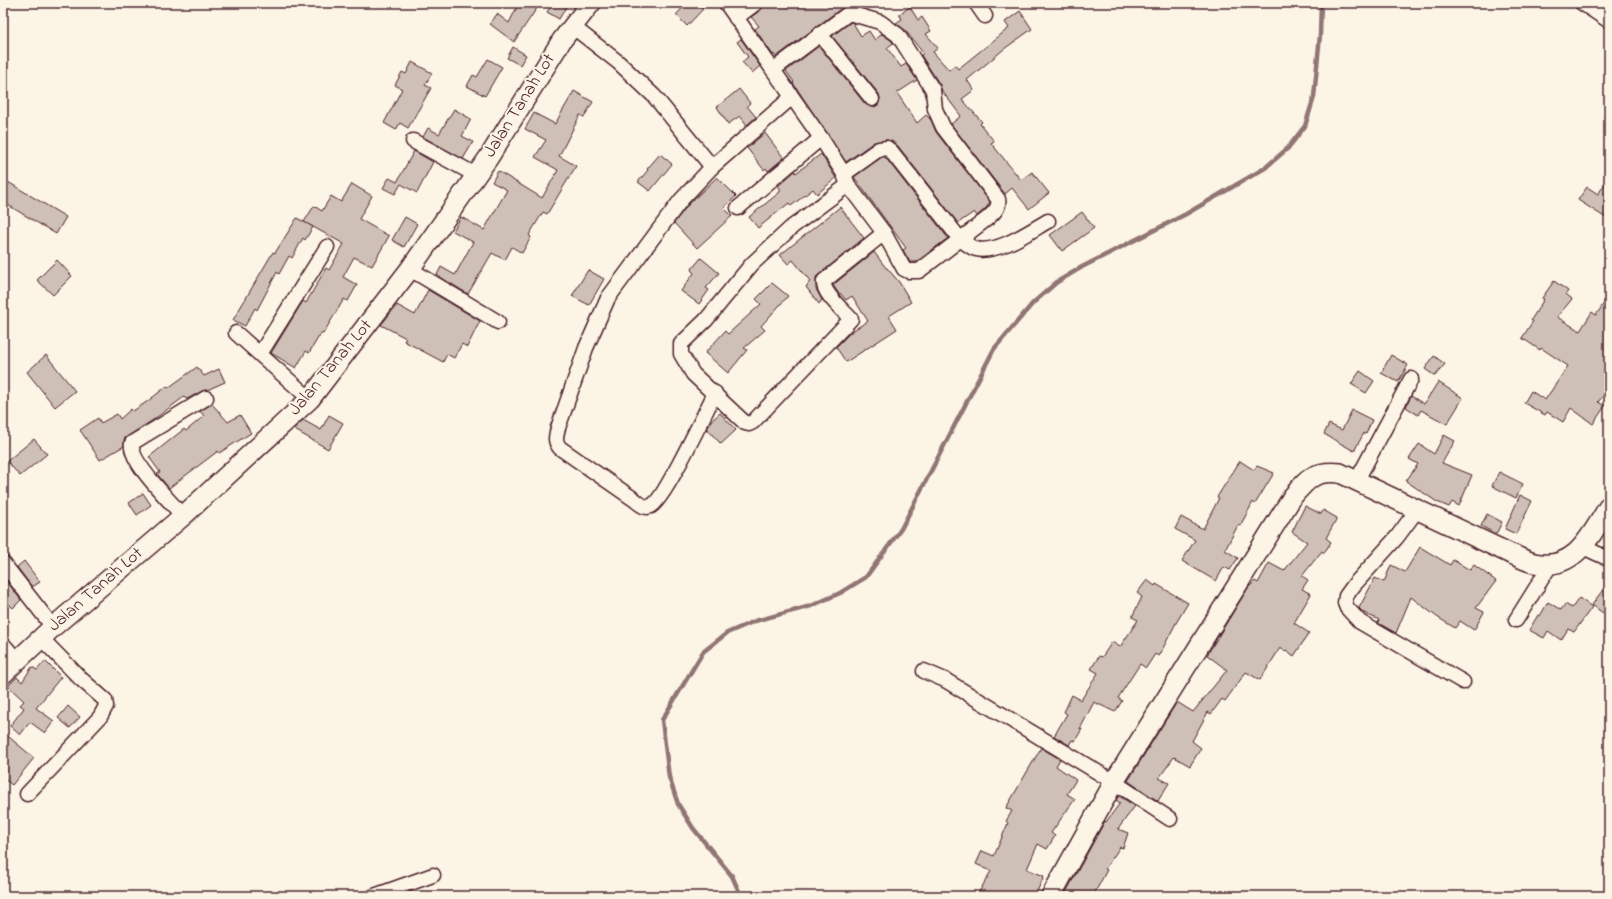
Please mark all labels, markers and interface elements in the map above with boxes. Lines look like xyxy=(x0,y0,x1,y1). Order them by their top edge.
street label: Jalan Tanah Lot xyxy=(478,49,562,163)
street label: Jalan Tanah Lot xyxy=(283,314,379,422)
street label: Jalan Tanah Lot xyxy=(43,541,149,639)

